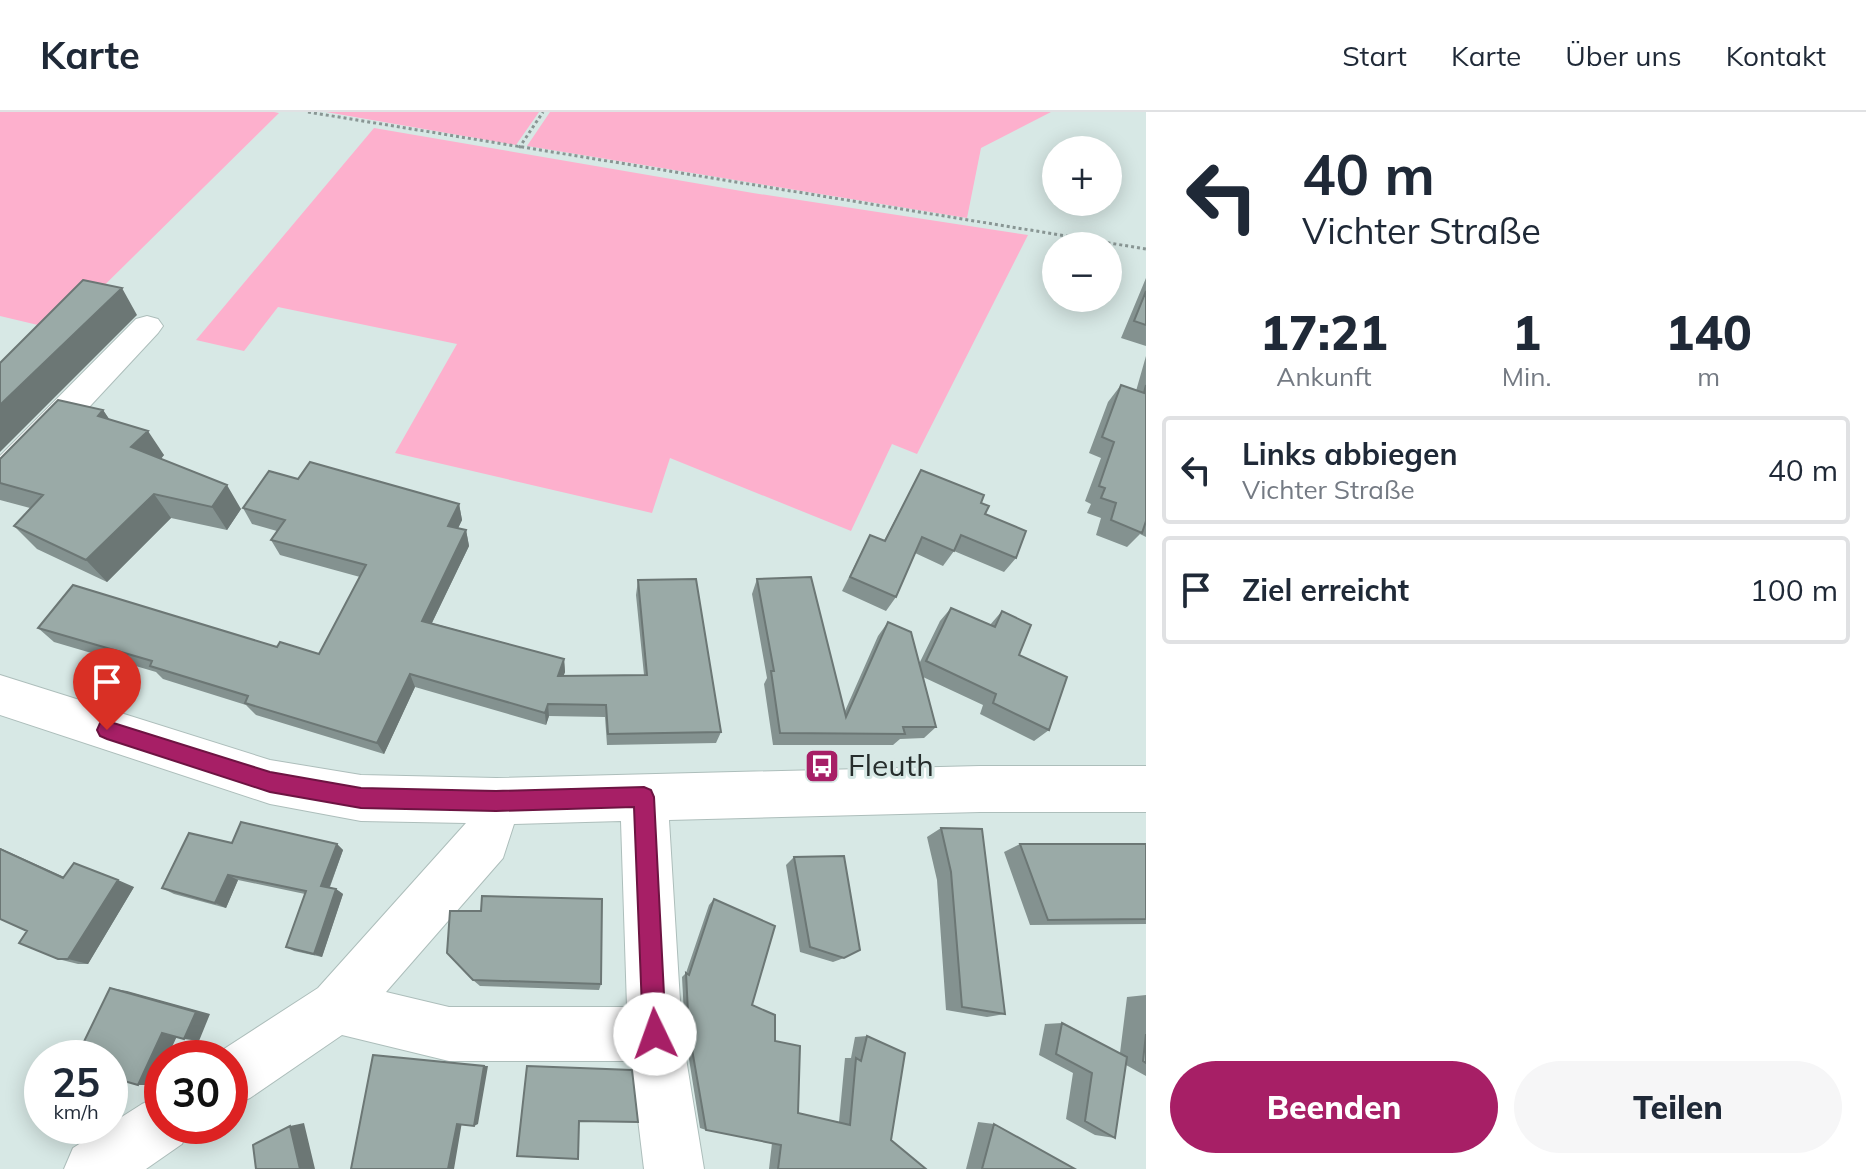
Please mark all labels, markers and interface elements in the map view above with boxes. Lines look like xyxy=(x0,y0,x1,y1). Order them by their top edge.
text: Karte xyxy=(40,31,140,79)
text: Start xyxy=(1342,38,1407,73)
text: Karte xyxy=(1451,38,1521,73)
text: Über uns xyxy=(1565,38,1682,73)
text: Kontakt xyxy=(1726,38,1826,73)
map controls xyxy=(1042,136,1122,312)
button: + xyxy=(1042,136,1122,216)
text: 40 m xyxy=(1302,139,1435,209)
icon: left xyxy=(1170,144,1274,248)
text: Vichter Straße xyxy=(1302,208,1541,253)
button: − xyxy=(1042,232,1122,312)
text: 17:21 xyxy=(1260,302,1388,362)
text: 1 xyxy=(1512,302,1541,362)
text: 140 xyxy=(1666,302,1752,362)
text: Ankunft xyxy=(1276,360,1372,393)
text: Min. xyxy=(1502,360,1551,393)
text: m xyxy=(1697,360,1720,393)
text: Links abbiegen xyxy=(1242,435,1458,473)
icon: left xyxy=(1174,448,1218,492)
text: 40 m xyxy=(1768,451,1838,489)
text: Vichter Straße xyxy=(1242,473,1415,506)
icon: arrive xyxy=(1174,568,1218,612)
text: Ziel erreicht xyxy=(1242,571,1409,609)
text: 100 m xyxy=(1750,571,1838,609)
pin xyxy=(73,648,141,730)
icon: arrive xyxy=(85,660,129,704)
place label: Fleuth xyxy=(848,746,934,784)
bus stop icon: Fleuth xyxy=(803,747,841,785)
position arrow xyxy=(613,992,697,1076)
speed limit sign: 30 xyxy=(144,1040,248,1144)
text: 25 xyxy=(52,1057,100,1107)
button: Beenden xyxy=(1170,1061,1498,1153)
button: Teilen xyxy=(1514,1061,1842,1153)
text: km/h xyxy=(53,1099,99,1124)

